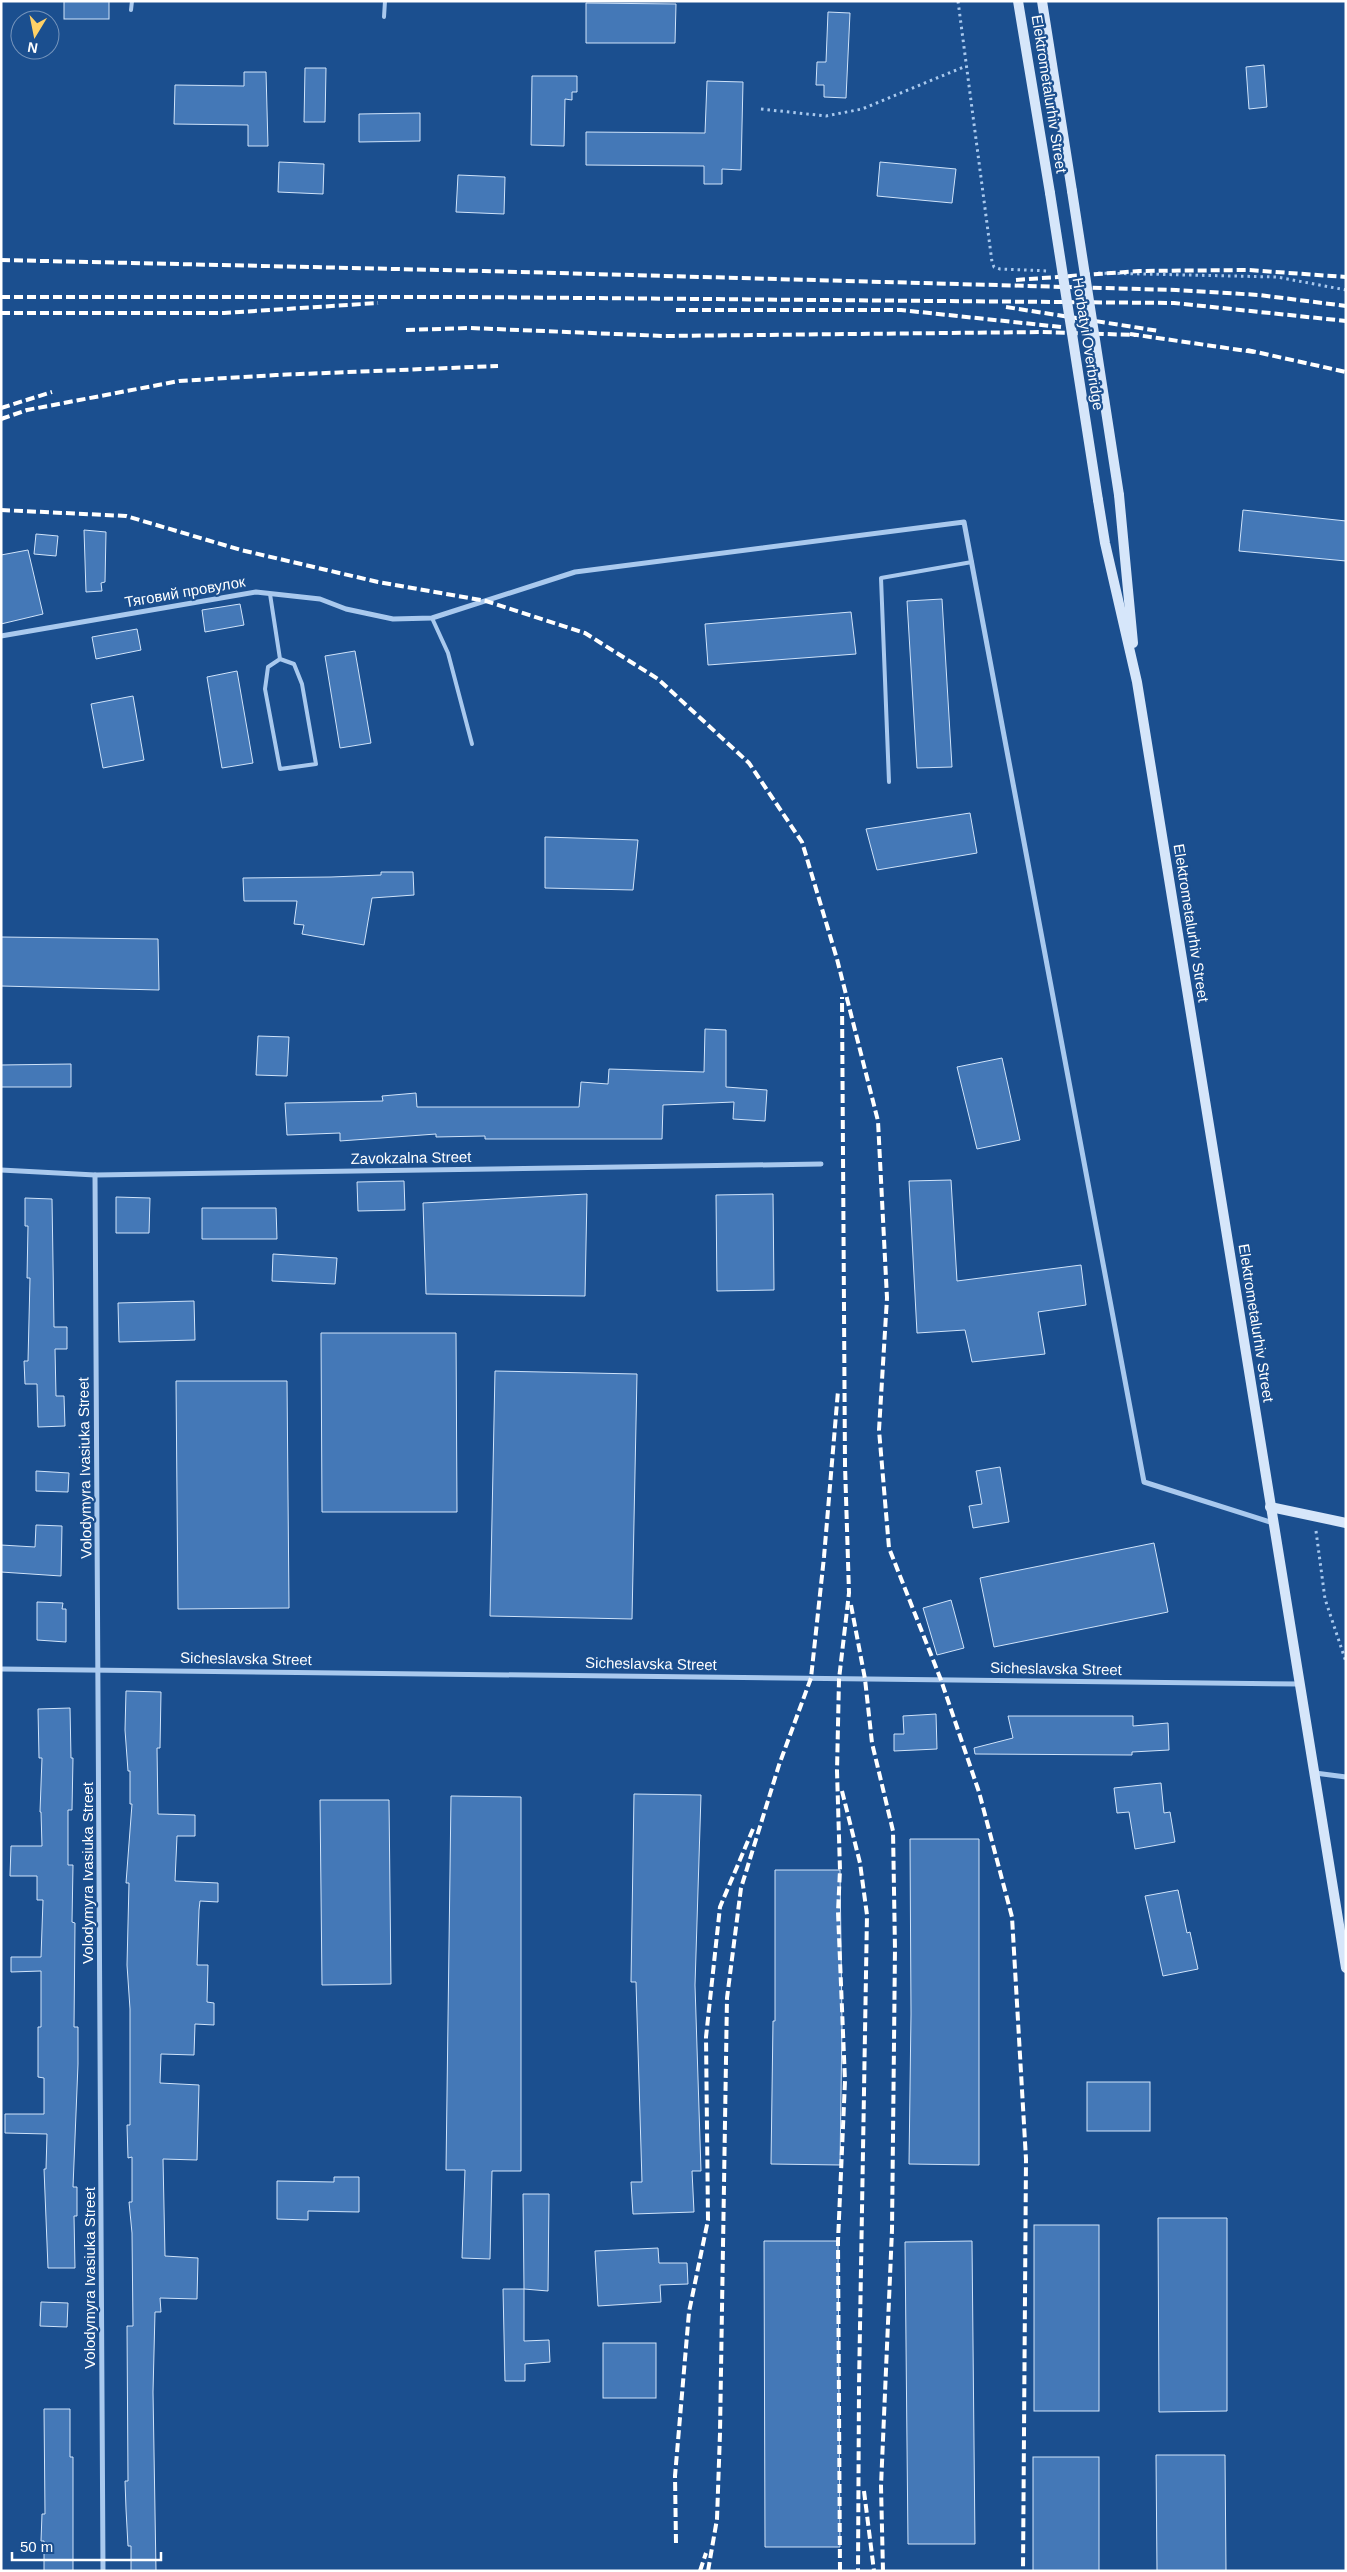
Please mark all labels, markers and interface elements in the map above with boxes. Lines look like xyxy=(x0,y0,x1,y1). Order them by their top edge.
north arrow xyxy=(10,10,60,60)
street label: Elektrometalurhiv Street xyxy=(1029,14,1071,175)
text: N xyxy=(26,39,39,57)
street label: Horbatyi Overbridge xyxy=(1070,276,1107,412)
street label: Тяговий провулок xyxy=(123,572,247,610)
street label: Elektrometalurhiv Street xyxy=(1171,843,1213,1004)
street label: Zavokzalna Street xyxy=(350,1148,472,1167)
street label: Elektrometalurhiv Street xyxy=(1236,1243,1278,1404)
street label: Volodymyra Ivasiuka Street xyxy=(74,1376,95,1559)
street label: Sicheslavska Street xyxy=(180,1649,313,1668)
street label: Sicheslavska Street xyxy=(585,1654,718,1673)
street label: Sicheslavska Street xyxy=(990,1659,1123,1678)
street label: Volodymyra Ivasiuka Street xyxy=(79,1781,96,1964)
street label: Volodymyra Ivasiuka Street xyxy=(81,2186,98,2369)
scale bar xyxy=(12,2530,161,2562)
text: 50 m xyxy=(20,2538,53,2555)

